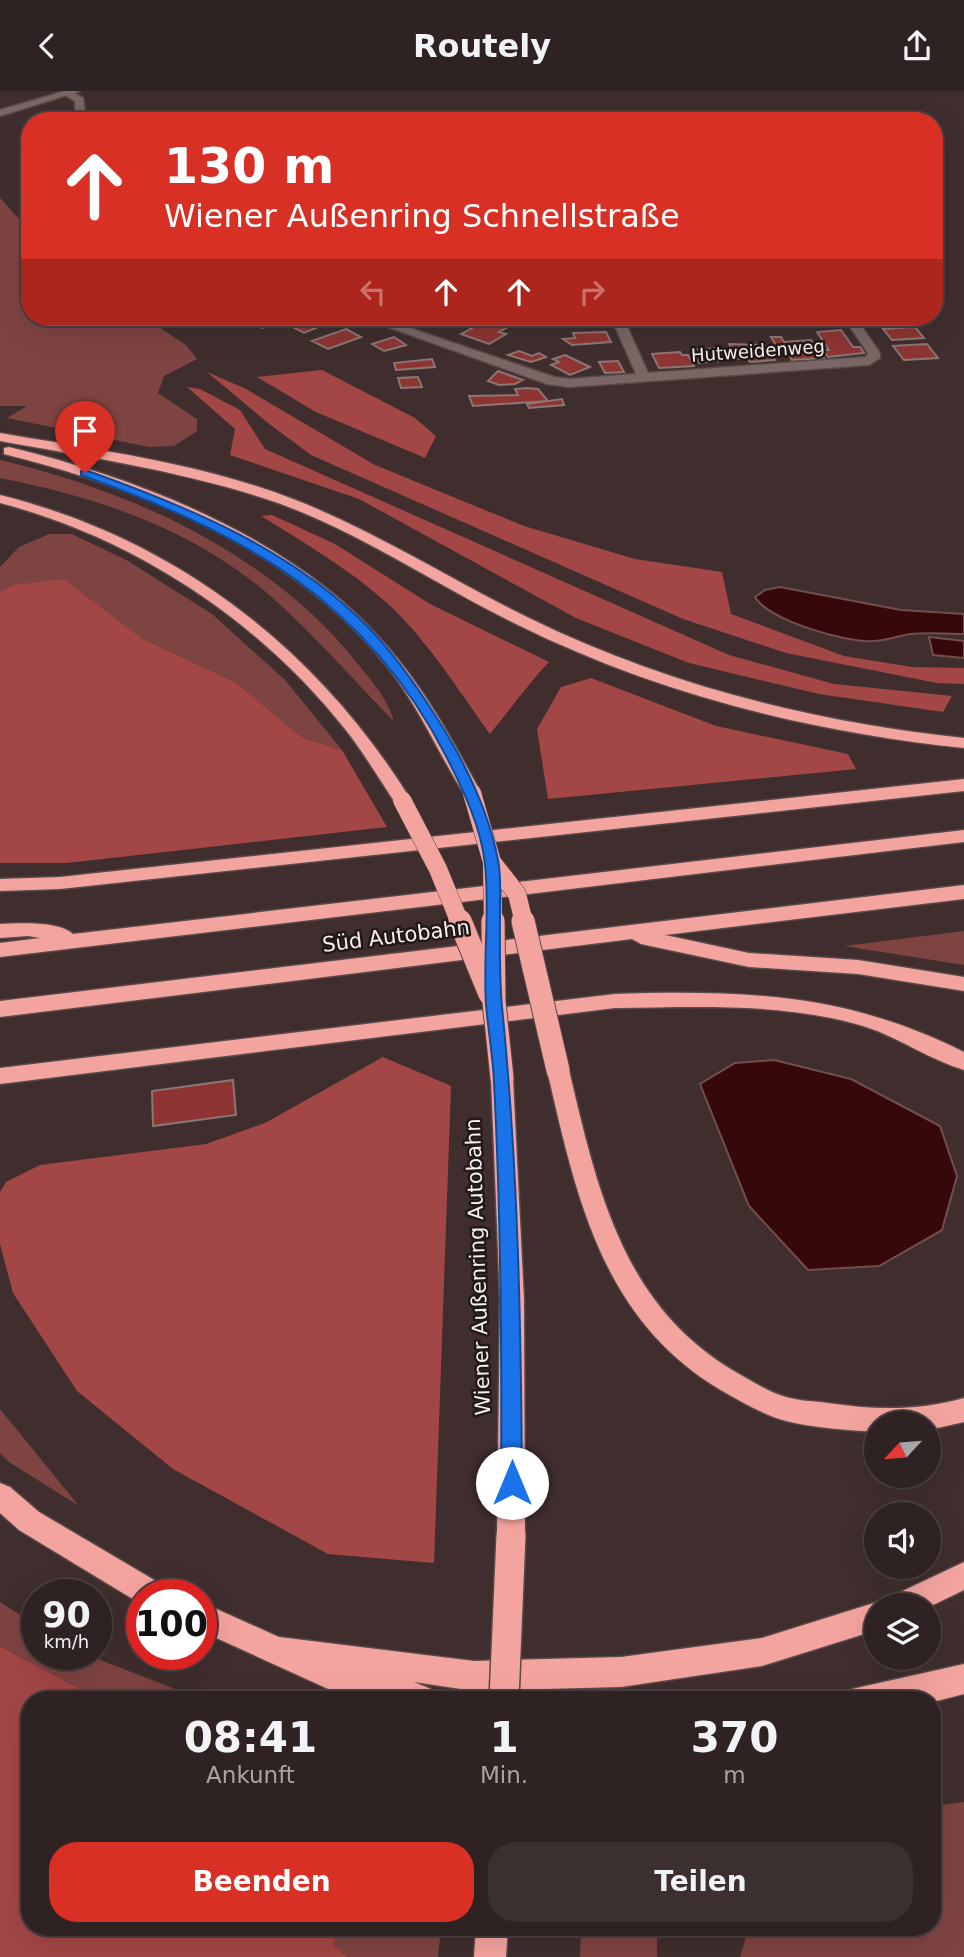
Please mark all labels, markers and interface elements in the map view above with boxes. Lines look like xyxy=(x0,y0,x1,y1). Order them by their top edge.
icon: back xyxy=(28,27,66,65)
text: Routely xyxy=(413,27,551,65)
icon: share xyxy=(898,27,936,65)
text: 130 m xyxy=(164,138,334,195)
icon: ahead xyxy=(49,140,140,231)
text: Wiener Außenring Schnellstraße xyxy=(164,197,680,235)
icon: left xyxy=(354,273,392,311)
icon: ahead xyxy=(427,273,465,311)
icon: ahead xyxy=(500,273,538,311)
icon: right xyxy=(573,273,611,311)
street label: Hutweidenweg xyxy=(690,335,826,366)
pin xyxy=(55,401,115,473)
icon: arrive xyxy=(66,412,104,450)
street label: Süd Autobahn xyxy=(321,915,471,957)
street label: Wiener Außenring Autobahn xyxy=(461,1118,495,1416)
north arrow xyxy=(864,1411,942,1487)
map controls xyxy=(864,1411,941,1670)
position arrow xyxy=(475,1446,549,1520)
button: sound xyxy=(864,1502,941,1579)
speed limit sign: 100 xyxy=(126,1579,217,1670)
button: layers xyxy=(864,1593,941,1670)
text: 90 xyxy=(42,1595,91,1635)
text: km/h xyxy=(44,1631,89,1652)
text: 08:41 xyxy=(184,1713,317,1762)
text: 1 xyxy=(489,1713,519,1762)
text: 370 xyxy=(691,1713,778,1762)
text: Ankunft xyxy=(206,1762,295,1788)
text: Min. xyxy=(480,1762,528,1788)
text: m xyxy=(723,1762,746,1788)
button: Beenden xyxy=(49,1842,474,1922)
button: Teilen xyxy=(488,1842,913,1922)

